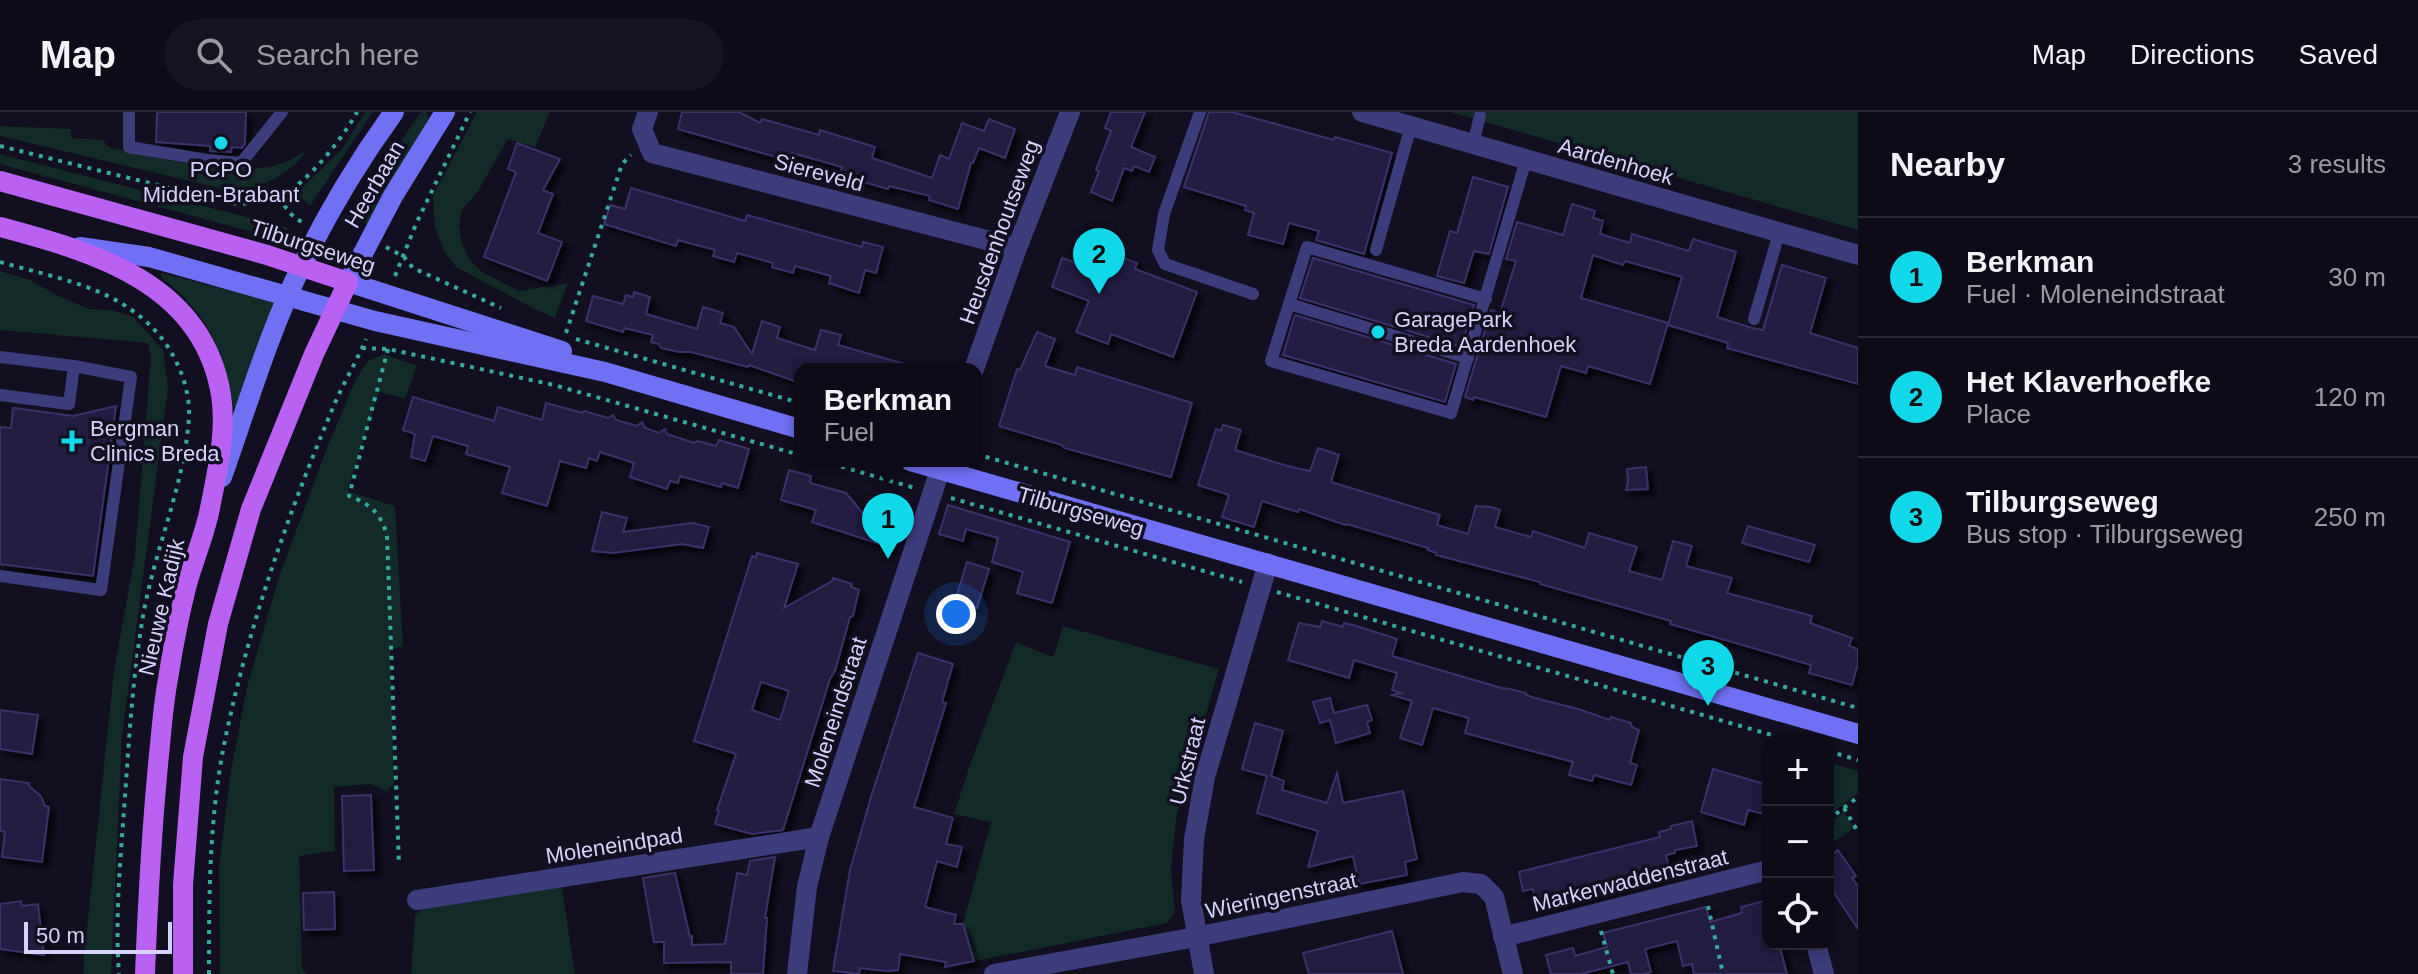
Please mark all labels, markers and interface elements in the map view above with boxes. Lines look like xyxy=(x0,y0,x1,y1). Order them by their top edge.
search box xyxy=(164,19,724,91)
icon: search xyxy=(192,33,236,77)
text: Map xyxy=(40,34,116,76)
text: Search here xyxy=(256,38,419,71)
text: Map xyxy=(2032,39,2086,70)
text: Directions xyxy=(2130,39,2255,70)
text: Saved xyxy=(2299,39,2378,70)
street label: Aardenhoek xyxy=(1555,133,1677,190)
marker: PCPO Midden-Brabant xyxy=(212,134,230,152)
street label: Heerbaan xyxy=(339,136,409,232)
street label: Heusdenhoutseweg xyxy=(954,137,1044,328)
text: Nearby xyxy=(1890,145,2005,183)
street label: Siereveld xyxy=(771,149,866,196)
text: 3 results xyxy=(2288,149,2386,179)
place label: PCPO Midden-Brabant xyxy=(143,157,299,207)
street label: Tilburgseweg xyxy=(247,214,379,278)
pin: 2 xyxy=(1073,228,1125,294)
text: Berkman xyxy=(1966,245,2094,278)
text: 1 xyxy=(1909,262,1923,292)
text: 30 m xyxy=(2328,262,2386,292)
text: Fuel · Moleneindstraat xyxy=(1966,279,2225,309)
place label: GaragePark Breda Aardenhoek xyxy=(1394,307,1577,357)
marker: GaragePark Breda Aardenhoek xyxy=(1369,323,1387,341)
popup xyxy=(794,363,982,467)
text: Het Klaverhoefke xyxy=(1966,365,2211,398)
text: 2 xyxy=(1909,382,1923,412)
text: 120 m xyxy=(2314,382,2386,412)
text: Berkman xyxy=(824,383,952,416)
text: Place xyxy=(1966,399,2031,429)
place label: Bergman Clinics Breda xyxy=(90,416,220,466)
text: Fuel xyxy=(824,417,874,447)
marker: Bergman Clinics Breda xyxy=(61,430,83,452)
street label: Tilburgseweg xyxy=(1015,482,1147,541)
text: Tilburgseweg xyxy=(1966,485,2159,518)
pin: 1 xyxy=(862,493,914,559)
text: 3 xyxy=(1909,502,1923,532)
text: 250 m xyxy=(2314,502,2386,532)
text: Bus stop · Tilburgseweg xyxy=(1966,519,2243,549)
street label: Nieuwe Kadijk xyxy=(134,535,190,678)
your location xyxy=(936,594,976,634)
street label: Moleneindstraat xyxy=(799,634,872,790)
pin: 3 xyxy=(1682,640,1734,706)
street label: Urkstraat xyxy=(1165,715,1210,807)
map controls xyxy=(1762,734,1834,950)
button: + xyxy=(1762,734,1834,806)
button: − xyxy=(1762,806,1834,878)
street label: Moleneindpad xyxy=(544,822,684,869)
street label: Markerwaddenstraat xyxy=(1530,844,1730,917)
street label: Wieringenstraat xyxy=(1203,867,1359,924)
button: locate xyxy=(1762,878,1834,950)
scale bar xyxy=(24,918,172,954)
text: 50 m xyxy=(36,923,85,948)

